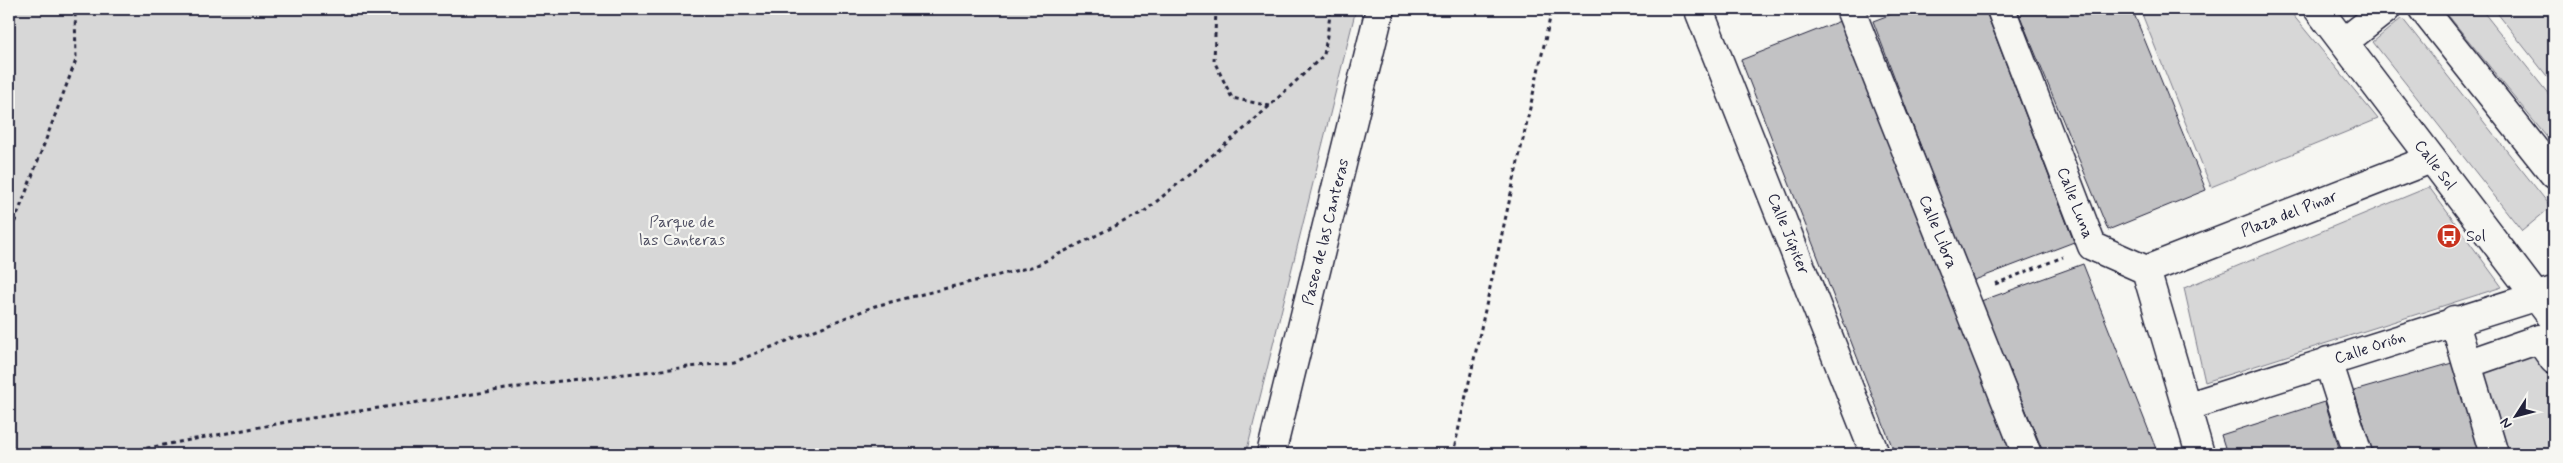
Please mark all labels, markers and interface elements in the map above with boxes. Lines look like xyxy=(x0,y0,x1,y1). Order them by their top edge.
street label: Calle Sol xyxy=(2409,136,2461,194)
street label: Paseo de las Canteras xyxy=(1298,157,1354,307)
street label: Calle Luna xyxy=(2052,164,2098,242)
street label: Plaza del Pinar xyxy=(2238,186,2341,242)
street label: Calle Júpiter xyxy=(1762,190,1814,278)
street label: Calle Libra xyxy=(1914,192,1962,272)
park label: Parque de las Canteras xyxy=(639,212,725,251)
bus stop icon: Sol xyxy=(2436,223,2462,249)
place label: Sol xyxy=(2466,226,2486,247)
street label: Calle Orión xyxy=(2332,327,2408,369)
north arrow xyxy=(2490,390,2540,440)
text: N xyxy=(2496,414,2516,432)

